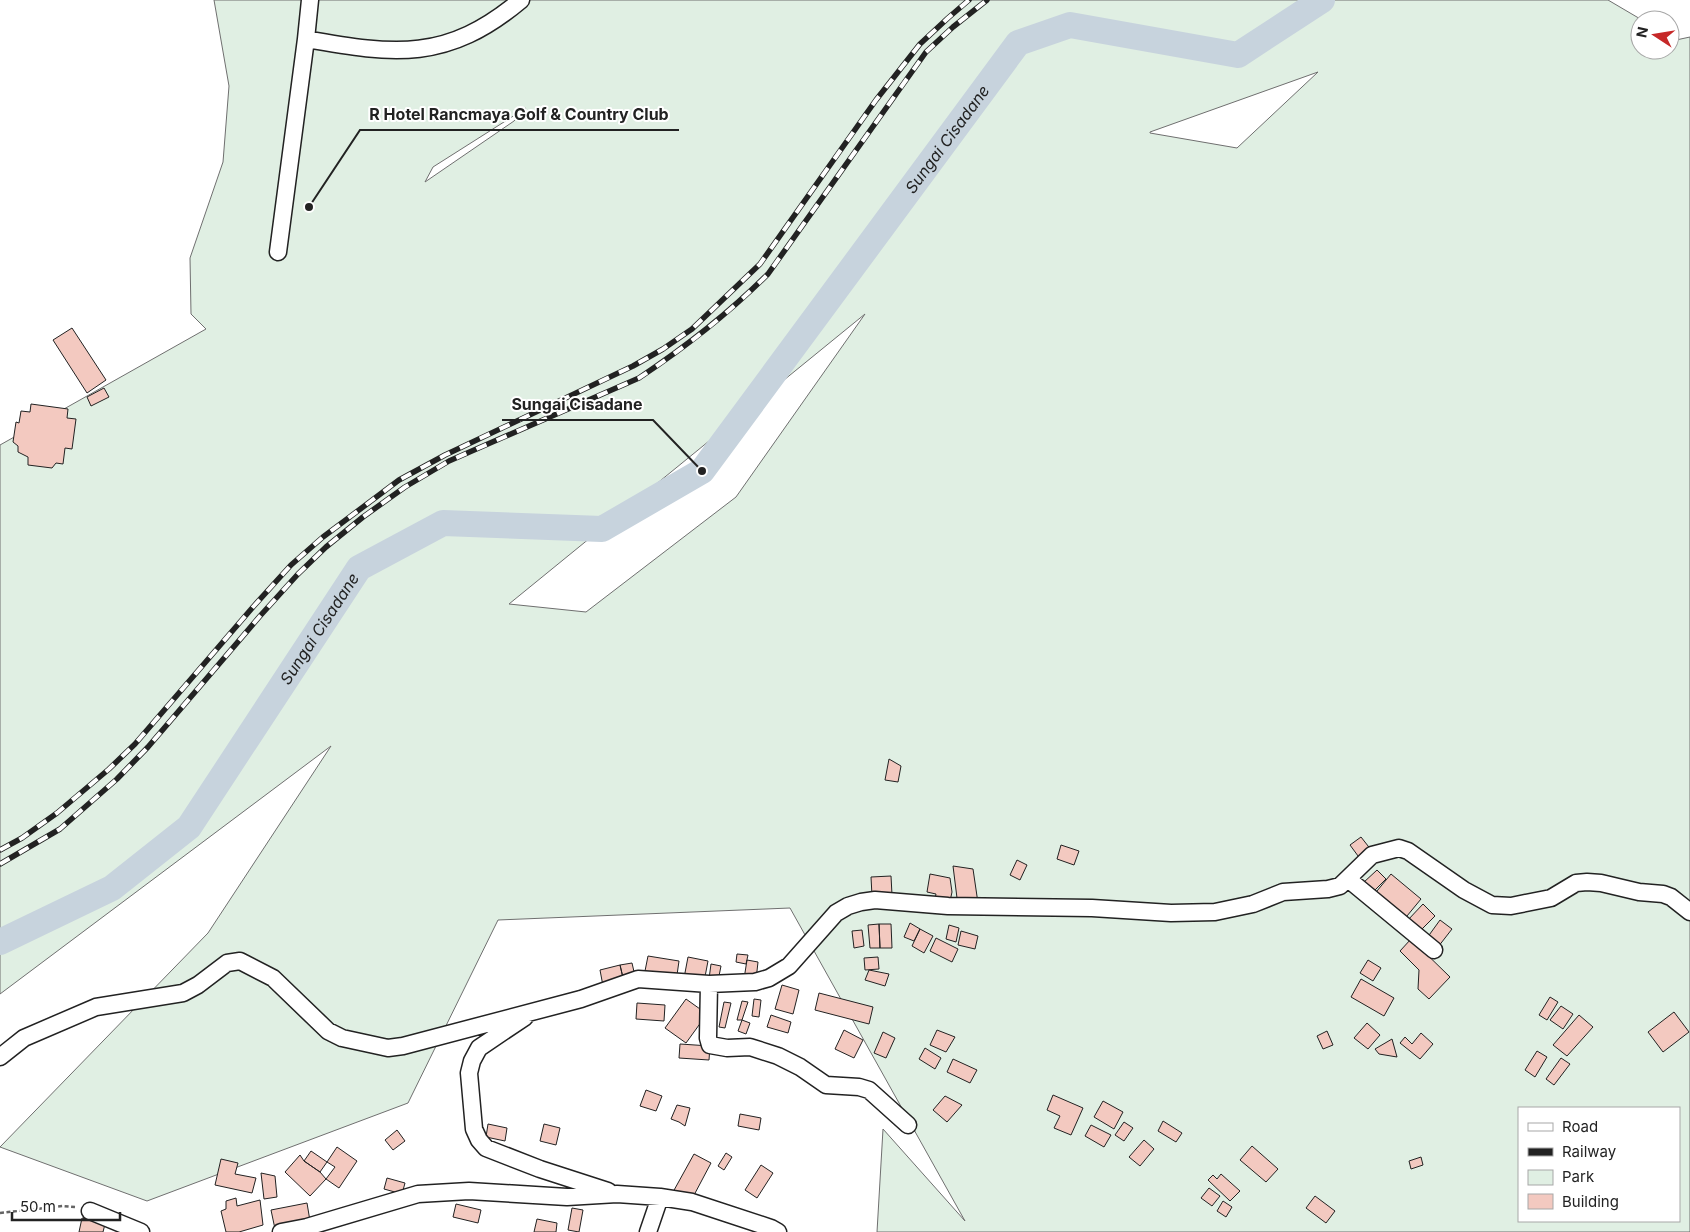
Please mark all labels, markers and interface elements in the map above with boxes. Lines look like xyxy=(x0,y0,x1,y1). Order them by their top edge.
north arrow xyxy=(1630,10,1680,60)
text: N xyxy=(1632,25,1651,39)
water label: Sungai Cisadane xyxy=(901,81,994,197)
callout: R Hotel Rancmaya Golf & Country Club xyxy=(360,99,679,130)
text: R Hotel Rancmaya Golf & Country Club xyxy=(369,104,669,124)
callout: Sungai Cisadane xyxy=(502,389,653,420)
text: Sungai Cisadane xyxy=(511,394,643,414)
water label: Sungai Cisadane xyxy=(275,569,363,688)
legend xyxy=(1518,1107,1680,1222)
text: Road xyxy=(1562,1117,1598,1136)
text: Railway xyxy=(1562,1142,1617,1161)
text: Park xyxy=(1562,1167,1595,1186)
scale bar xyxy=(12,1190,120,1222)
text: Building xyxy=(1562,1192,1619,1211)
text: 50 m xyxy=(20,1197,56,1216)

